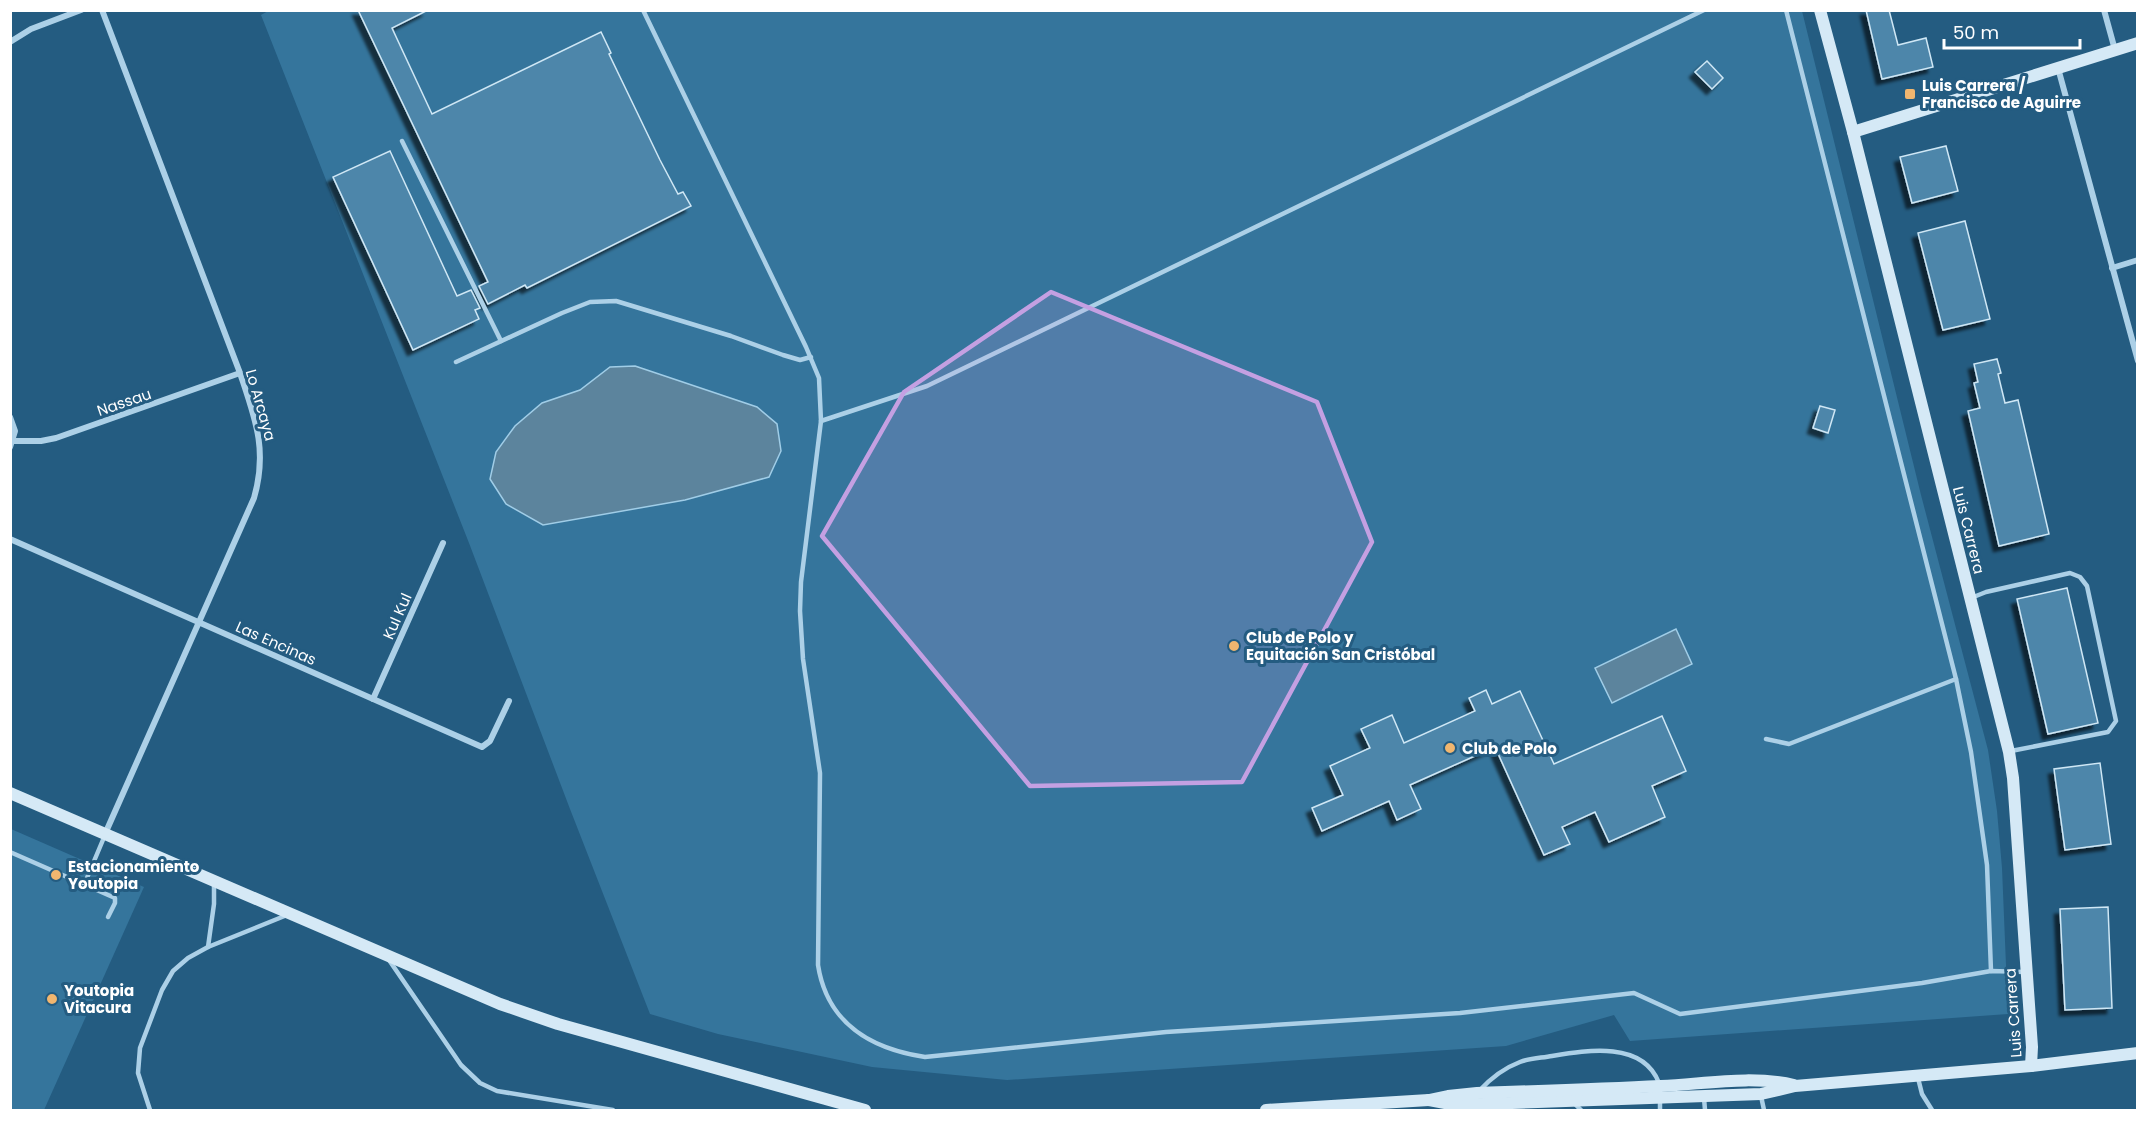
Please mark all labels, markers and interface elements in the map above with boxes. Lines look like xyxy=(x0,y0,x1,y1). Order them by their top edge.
scale bar xyxy=(1944,12,2080,50)
text: 50 m xyxy=(1953,20,1999,45)
place label: Luis Carrera / Francisco de Aguirre xyxy=(1922,75,2081,113)
marker: Luis Carrera / Francisco de Aguirre xyxy=(1903,87,1917,101)
street label: Lo Arcaya xyxy=(241,367,281,443)
street label: Nassau xyxy=(94,383,154,421)
street label: Luis Carrera xyxy=(1948,484,1990,576)
street label: Kul Kul xyxy=(378,590,416,642)
street label: Las Encinas xyxy=(232,616,320,670)
place label: Club de Polo y Equitación San Cristóbal xyxy=(1246,627,1435,665)
marker: Club de Polo y Equitación San Cristóbal xyxy=(1227,639,1241,653)
place label: Club de Polo xyxy=(1462,738,1557,759)
marker: Club de Polo xyxy=(1443,741,1457,755)
place label: Estacionamiento Youtopia xyxy=(68,856,200,894)
marker: Estacionamiento Youtopia xyxy=(49,868,63,882)
street label: Luis Carrera xyxy=(1999,968,2027,1058)
place label: Youtopia Vitacura xyxy=(64,980,134,1018)
marker: Youtopia Vitacura xyxy=(45,992,59,1006)

